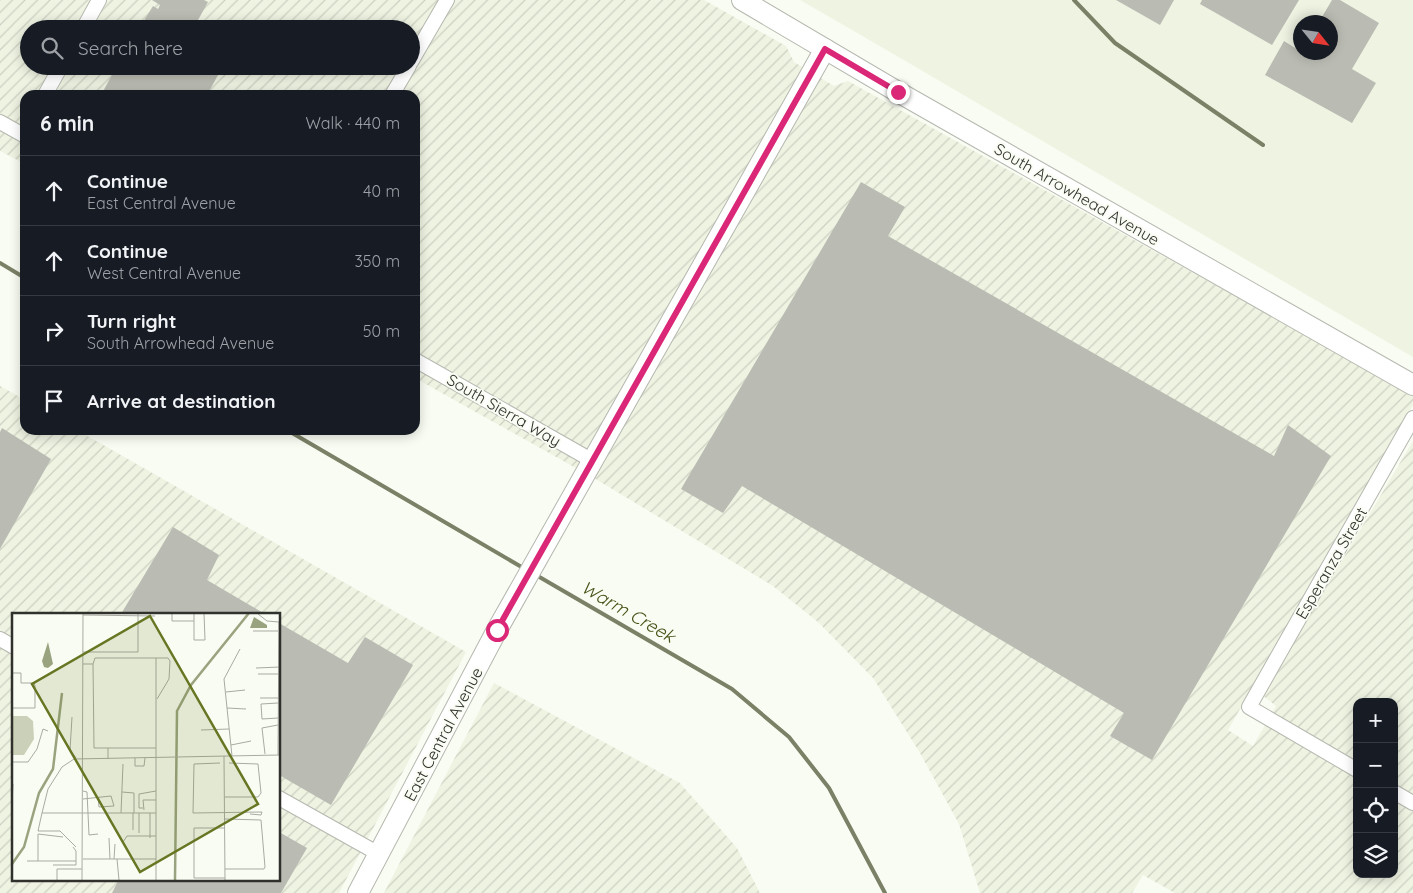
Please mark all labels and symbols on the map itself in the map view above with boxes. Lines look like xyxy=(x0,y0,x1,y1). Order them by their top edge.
north arrow xyxy=(1293,15,1338,60)
route end xyxy=(887,81,910,104)
street label: South Arrowhead Avenue xyxy=(991,139,1163,249)
street label: South Sierra Way xyxy=(443,369,565,451)
street label: Esperanza Street xyxy=(1291,504,1371,622)
water label: Warm Creek xyxy=(577,575,680,648)
inset map xyxy=(12,613,280,880)
route start xyxy=(486,619,509,642)
street label: East Central Avenue xyxy=(399,664,487,804)

